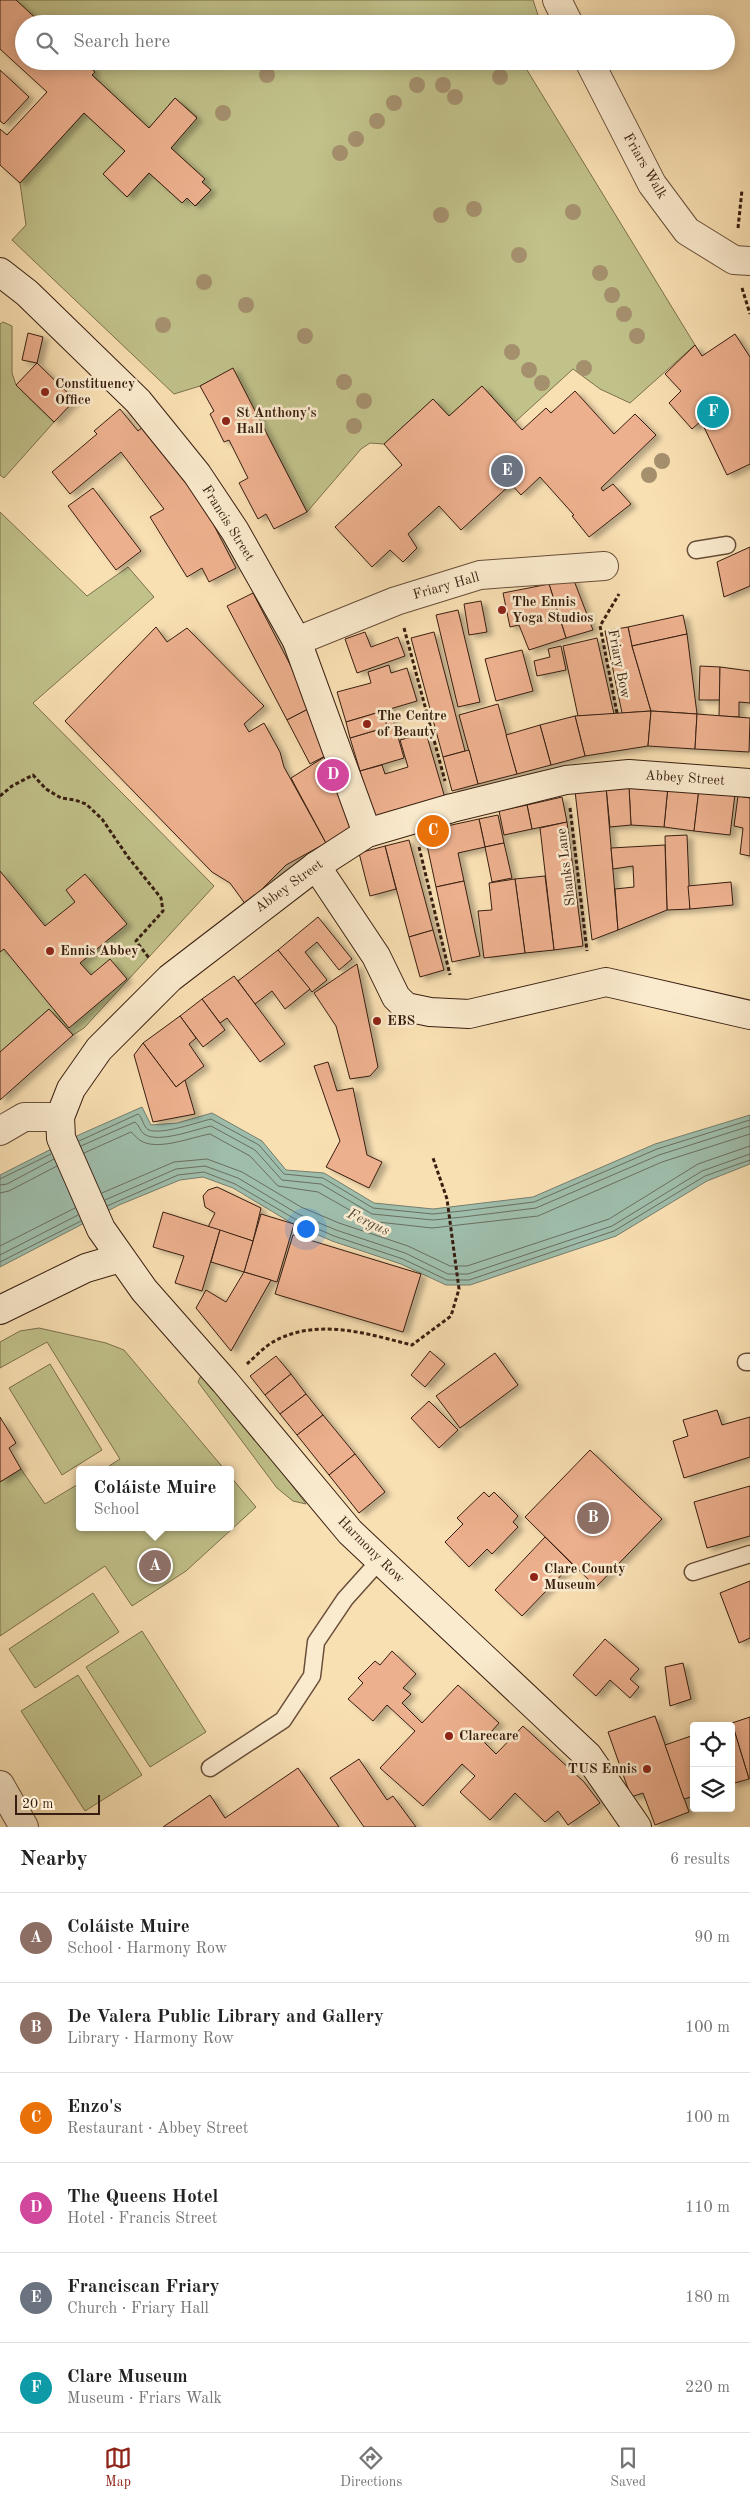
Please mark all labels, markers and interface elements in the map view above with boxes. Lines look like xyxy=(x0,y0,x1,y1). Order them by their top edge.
search box xyxy=(15,15,735,70)
icon: search xyxy=(33,29,61,57)
text: Search here xyxy=(73,33,170,52)
street label: Friars Walk xyxy=(621,131,669,201)
place label: Constituency Office xyxy=(55,377,135,407)
marker: Constituency Office xyxy=(39,386,51,398)
pin: F xyxy=(697,393,729,431)
place label: St Anthony's Hall xyxy=(236,406,317,436)
marker: St Anthony's Hall xyxy=(220,415,232,427)
pin: E xyxy=(491,452,523,490)
street label: Francis Street xyxy=(199,483,257,564)
street label: Friary Hall xyxy=(411,570,481,602)
place label: The Ennis Yoga Studios xyxy=(512,595,593,625)
marker: The Ennis Yoga Studios xyxy=(496,604,508,616)
street label: Friary Bow xyxy=(605,628,633,700)
place label: The Centre of Beauty xyxy=(377,709,447,739)
marker: The Centre of Beauty xyxy=(361,718,373,730)
pin: D xyxy=(317,756,349,794)
street label: Abbey Street xyxy=(645,768,725,788)
pin: C xyxy=(417,812,449,850)
street label: Shanks Lane xyxy=(554,827,578,907)
street label: Abbey Street xyxy=(253,857,326,915)
place label: Ennis Abbey xyxy=(60,944,139,958)
marker: Ennis Abbey xyxy=(44,945,56,957)
place label: EBS xyxy=(387,1014,415,1028)
marker: EBS xyxy=(371,1015,383,1027)
water label: Fergus xyxy=(344,1206,392,1239)
your location xyxy=(293,1216,319,1242)
popup xyxy=(76,1466,234,1531)
text: Coláiste Muire xyxy=(94,1479,216,1498)
pin: B xyxy=(577,1499,609,1537)
text: School xyxy=(94,1502,139,1518)
street label: Harmony Row xyxy=(335,1514,407,1586)
pin: A xyxy=(139,1547,171,1585)
place label: Clare County Museum xyxy=(544,1562,625,1592)
marker: Clare County Museum xyxy=(528,1571,540,1583)
map controls xyxy=(690,1722,735,1812)
button: locate xyxy=(690,1722,735,1767)
place label: Clarecare xyxy=(459,1729,519,1743)
marker: Clarecare xyxy=(443,1730,455,1742)
place label: TUS Ennis xyxy=(568,1762,637,1776)
marker: TUS Ennis xyxy=(641,1763,653,1775)
button: layers xyxy=(690,1767,735,1812)
scale bar xyxy=(15,1792,100,1815)
text: 20 m xyxy=(22,1797,53,1811)
text: Nearby xyxy=(20,1849,88,1870)
text: 6 results xyxy=(670,1852,730,1868)
text: Coláiste Muire xyxy=(67,1918,190,1937)
text: A xyxy=(30,1930,42,1946)
text: 90 m xyxy=(694,1930,730,1946)
text: School · Harmony Row xyxy=(67,1941,227,1957)
text: De Valera Public Library and Gallery xyxy=(67,2008,384,2027)
text: B xyxy=(30,2020,42,2036)
text: 100 m xyxy=(685,2020,730,2036)
text: Library · Harmony Row xyxy=(67,2031,234,2047)
text: Enzo's xyxy=(67,2098,122,2117)
text: C xyxy=(31,2110,41,2126)
text: 100 m xyxy=(685,2110,730,2126)
text: Restaurant · Abbey Street xyxy=(67,2121,248,2137)
text: The Queens Hotel xyxy=(67,2188,218,2207)
text: D xyxy=(30,2200,42,2216)
text: 110 m xyxy=(685,2200,730,2216)
text: Hotel · Francis Street xyxy=(67,2211,217,2227)
text: Franciscan Friary xyxy=(67,2278,220,2297)
text: E xyxy=(30,2290,42,2306)
text: 180 m xyxy=(685,2290,730,2306)
text: Church · Friary Hall xyxy=(67,2301,209,2317)
text: Clare Museum xyxy=(67,2368,188,2387)
text: F xyxy=(31,2380,41,2396)
text: 220 m xyxy=(685,2380,730,2396)
text: Museum · Friars Walk xyxy=(67,2391,222,2407)
tab: Map xyxy=(104,2444,132,2491)
tab: Directions xyxy=(340,2444,402,2491)
tab: Saved xyxy=(610,2444,646,2491)

